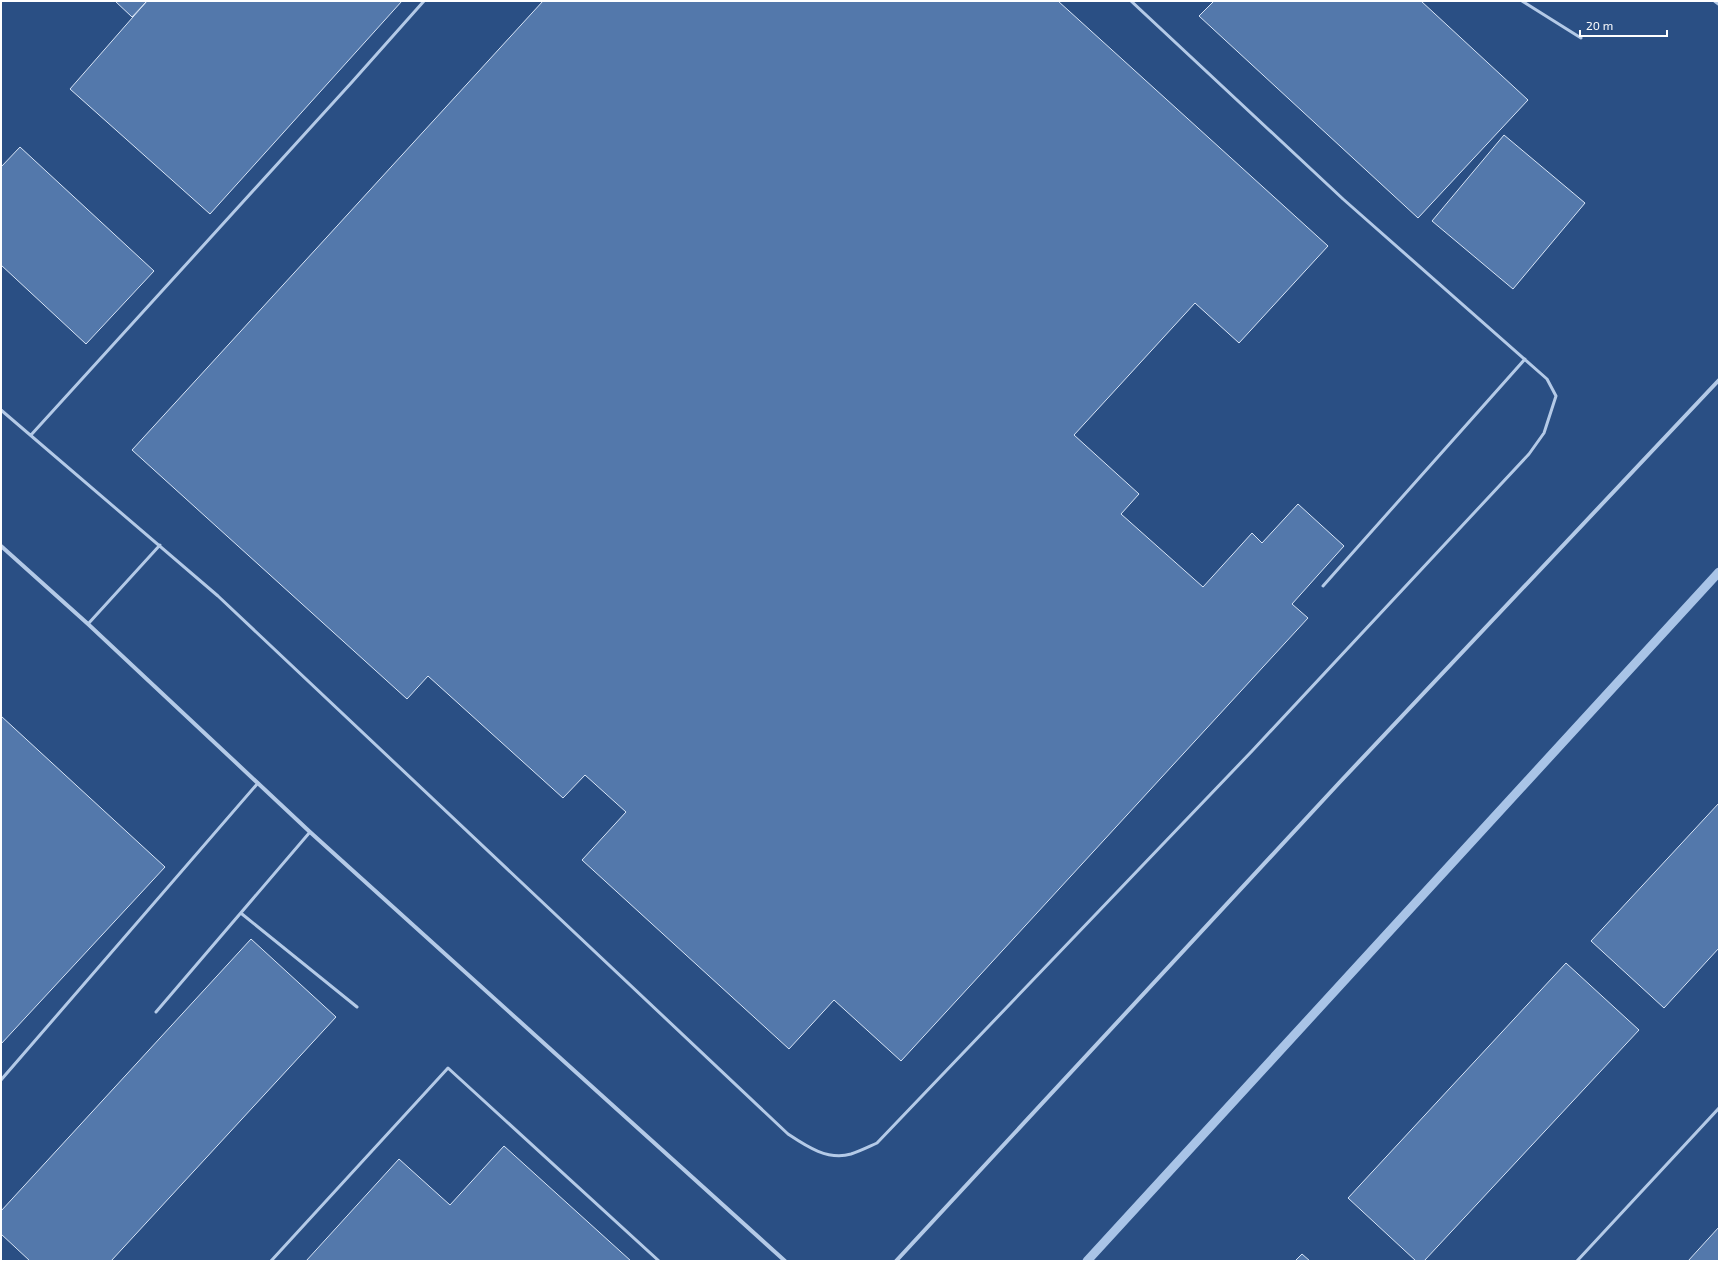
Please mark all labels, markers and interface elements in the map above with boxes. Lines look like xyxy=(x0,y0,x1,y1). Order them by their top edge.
scale bar xyxy=(1580,12,1667,38)
text: 20 m xyxy=(1586,18,1613,32)

